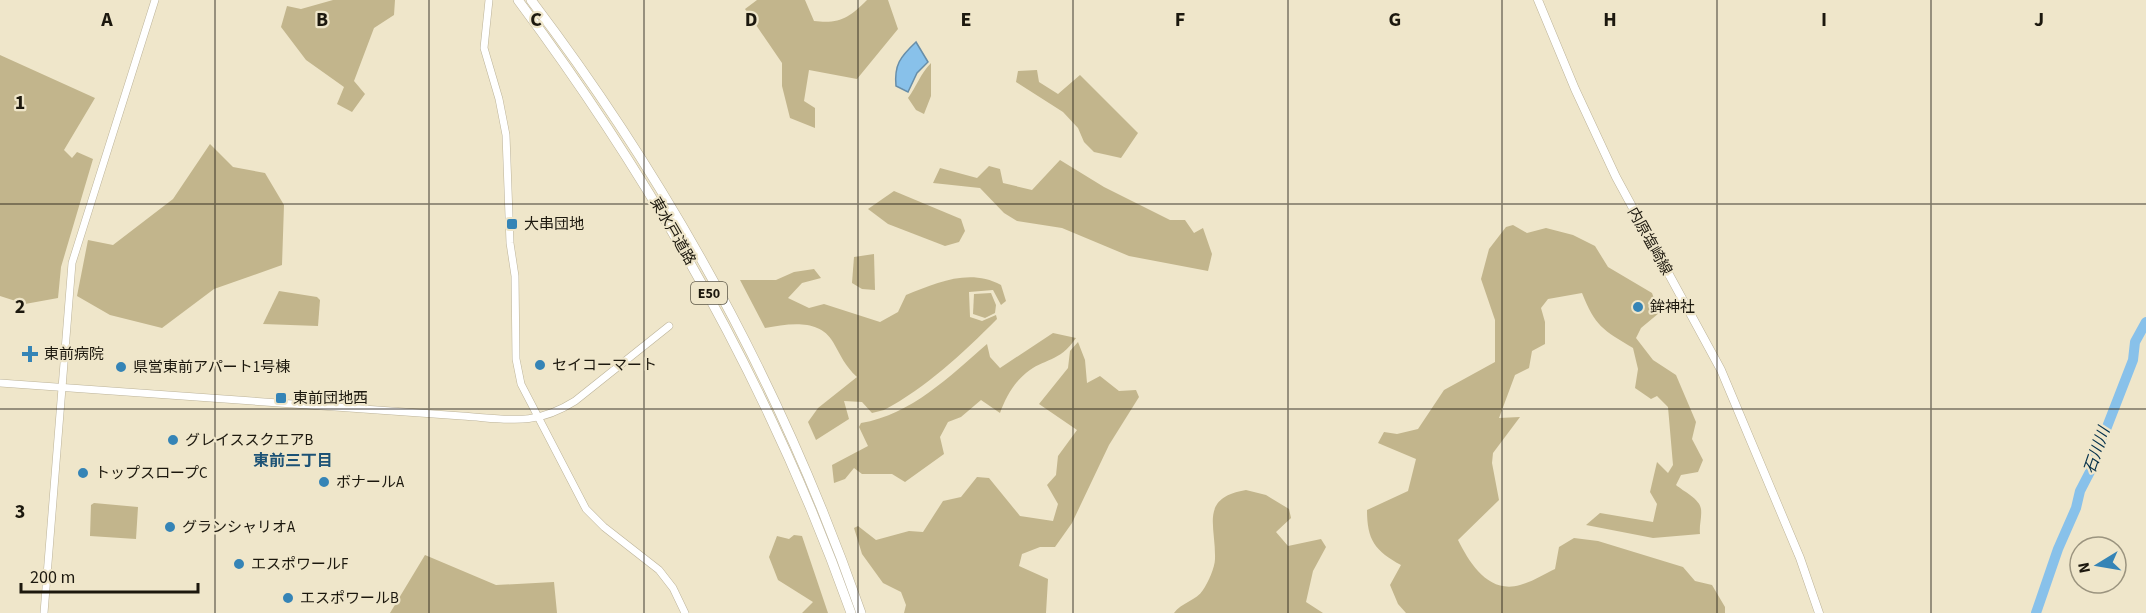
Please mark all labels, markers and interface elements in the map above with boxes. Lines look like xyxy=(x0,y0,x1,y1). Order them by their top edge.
text: A xyxy=(100,6,113,34)
text: B xyxy=(316,6,328,34)
text: C xyxy=(530,6,542,34)
text: D xyxy=(745,6,757,34)
text: E xyxy=(961,6,971,34)
text: F xyxy=(1175,6,1185,34)
text: G xyxy=(1389,6,1401,34)
text: H xyxy=(1603,6,1617,34)
text: I xyxy=(1821,6,1827,34)
text: J xyxy=(2034,6,2044,34)
text: 1 xyxy=(15,89,25,117)
street label: 東水戸道路 xyxy=(645,194,700,269)
street label: 内原塩崎線 xyxy=(1622,203,1677,279)
place label: 大串団地 xyxy=(524,214,584,235)
marker: 大串団地 xyxy=(505,217,519,231)
road number: E50 xyxy=(691,282,727,304)
text: 2 xyxy=(15,293,25,321)
place label: 鉾神社 xyxy=(1650,297,1695,318)
marker: 鉾神社 xyxy=(1631,300,1645,314)
place label: 東前病院 xyxy=(44,344,104,365)
marker: 東前病院 xyxy=(21,345,39,363)
place label: セイコーマート xyxy=(552,355,657,376)
place label: 県営東前アパート1号棟 xyxy=(133,357,290,378)
marker: セイコーマート xyxy=(533,358,547,372)
marker: 県営東前アパート1号棟 xyxy=(114,360,128,374)
place label: 東前団地西 xyxy=(293,388,368,409)
marker: 東前団地西 xyxy=(274,391,288,405)
water label: 石川川 xyxy=(2079,422,2116,477)
place label: グレイススクエアB xyxy=(185,430,314,451)
marker: グレイススクエアB xyxy=(166,433,180,447)
district label: 東前三丁目 xyxy=(253,450,333,472)
place label: トップスロープC xyxy=(95,463,208,484)
marker: トップスロープC xyxy=(76,466,90,480)
place label: ボナールA xyxy=(336,472,405,493)
marker: ボナールA xyxy=(317,475,331,489)
text: 3 xyxy=(15,498,25,526)
place label: グランシャリオA xyxy=(182,517,296,538)
marker: グランシャリオA xyxy=(163,520,177,534)
north arrow xyxy=(2068,535,2128,595)
place label: エスポワールF xyxy=(251,554,349,575)
scale bar xyxy=(21,556,198,594)
marker: エスポワールF xyxy=(232,557,246,571)
text: N xyxy=(2072,560,2096,575)
text: 200 m xyxy=(30,565,75,590)
place label: エスポワールB xyxy=(300,588,399,609)
marker: エスポワールB xyxy=(281,591,295,605)

